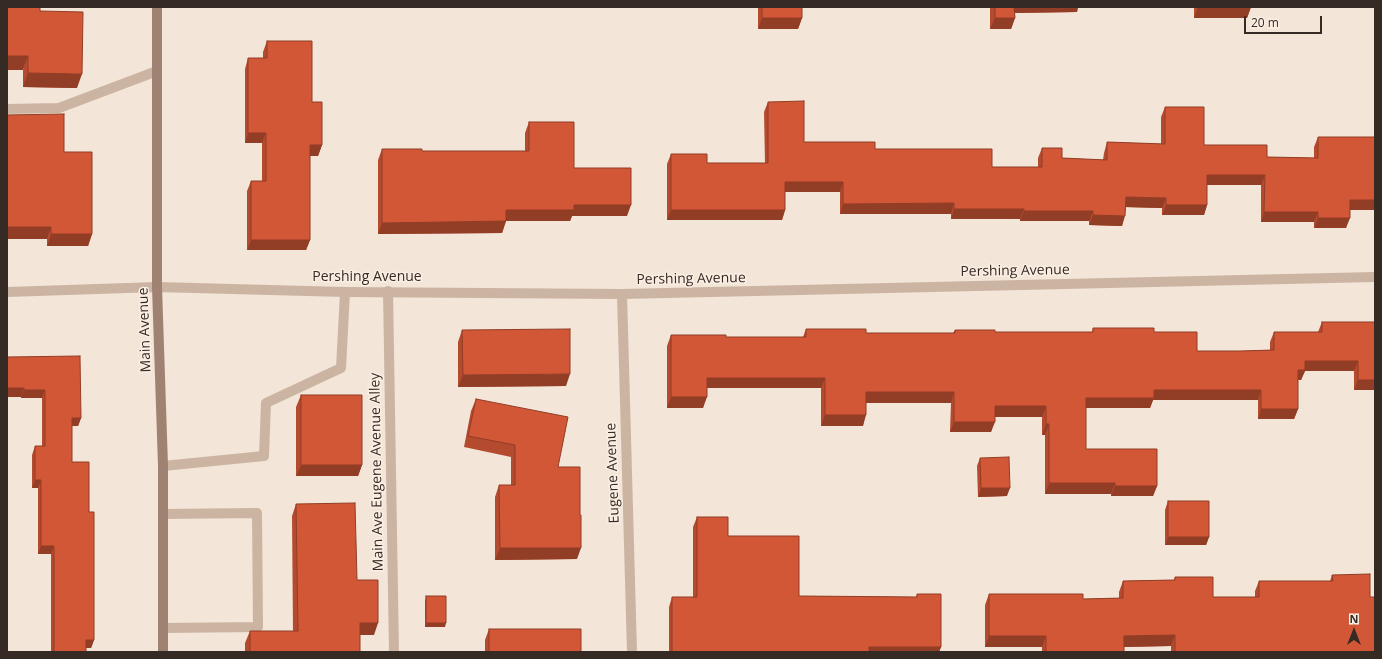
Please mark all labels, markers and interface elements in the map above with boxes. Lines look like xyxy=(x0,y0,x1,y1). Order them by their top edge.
scale bar xyxy=(1246,8,1324,34)
text: 20 m xyxy=(1251,14,1279,31)
street label: Pershing Avenue xyxy=(960,262,1070,280)
street label: Pershing Avenue xyxy=(312,269,422,285)
street label: Pershing Avenue xyxy=(636,270,746,288)
street label: Main Avenue xyxy=(135,287,155,373)
street label: Main Ave Eugene Avenue Alley xyxy=(367,373,387,571)
street label: Eugene Avenue xyxy=(603,422,623,524)
north arrow xyxy=(1334,611,1374,651)
text: N xyxy=(1350,611,1358,626)

